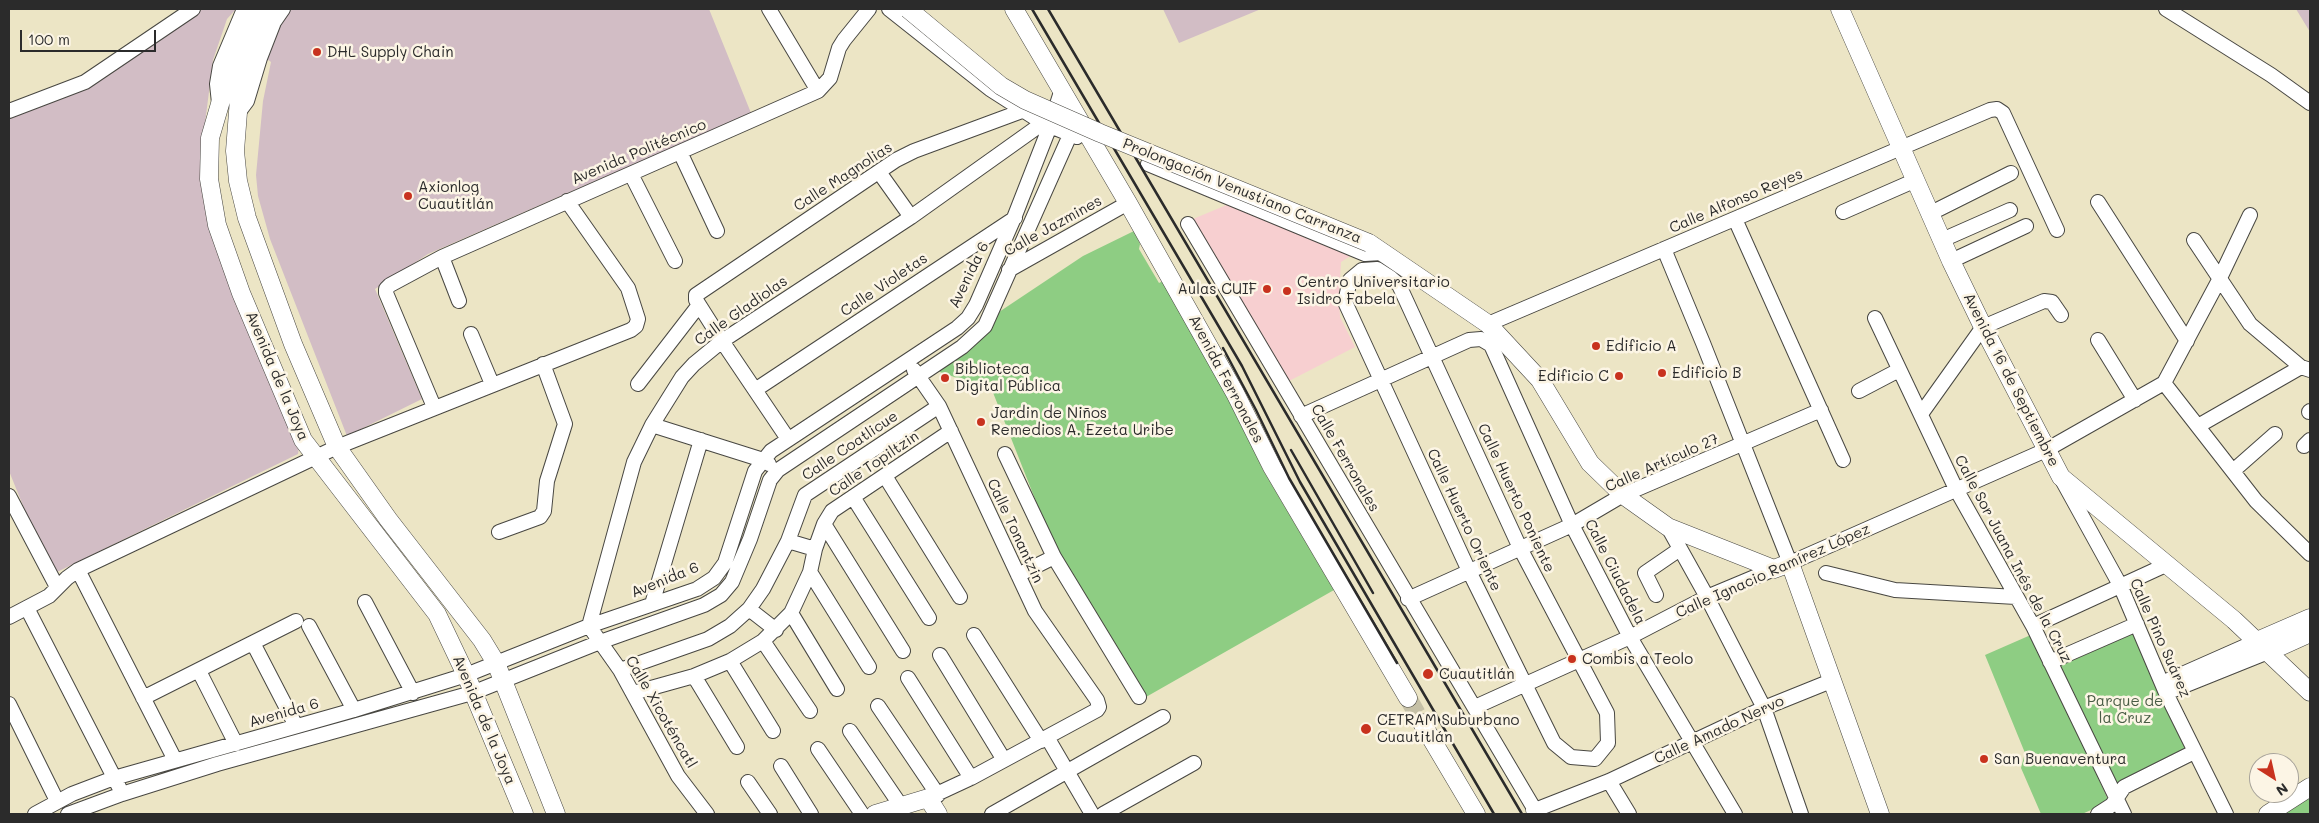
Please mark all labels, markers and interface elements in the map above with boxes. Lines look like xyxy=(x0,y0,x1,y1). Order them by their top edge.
scale bar xyxy=(22,20,159,52)
text: 100 m xyxy=(28,29,70,49)
place label: DHL Supply Chain xyxy=(327,43,454,61)
marker: DHL Supply Chain xyxy=(311,46,323,58)
street label: Avenida Politécnico xyxy=(569,116,709,188)
street label: Prolongación Venustiano Carranza xyxy=(1120,135,1364,247)
street label: Calle Magnolias xyxy=(790,138,896,216)
street label: Calle Alfonso Reyes xyxy=(1667,165,1805,237)
place label: Axionlog Cuautitlán xyxy=(418,178,494,213)
marker: Axionlog Cuautitlán xyxy=(402,190,414,202)
street label: Calle Jazmines xyxy=(1001,192,1105,260)
street label: Avenida 6 xyxy=(945,239,993,311)
street label: Calle Violetas xyxy=(837,249,931,321)
street label: Calle Gladiolas xyxy=(691,272,791,350)
place label: Centro Universitario Isidro Fabela xyxy=(1297,273,1450,308)
place label: Aulas CUIF xyxy=(1178,280,1257,298)
marker: Aulas CUIF xyxy=(1261,283,1273,295)
marker: Centro Universitario Isidro Fabela xyxy=(1281,285,1293,297)
street label: Avenida 16 de Septiembre xyxy=(1959,290,2063,470)
street label: Avenida de la Joya xyxy=(242,309,312,443)
street label: Avenida Ferronales xyxy=(1185,312,1267,446)
place label: Edificio A xyxy=(1606,337,1677,355)
marker: Edificio A xyxy=(1590,340,1602,352)
place label: Biblioteca Digital Pública xyxy=(955,360,1061,395)
place label: Edificio B xyxy=(1672,364,1742,382)
place label: Edificio C xyxy=(1538,367,1609,385)
marker: Edificio B xyxy=(1656,367,1668,379)
marker: Edificio C xyxy=(1613,370,1625,382)
marker: Biblioteca Digital Pública xyxy=(939,372,951,384)
street label: Calle Ferronales xyxy=(1307,401,1383,515)
place label: Jardin de Niños Remedios A. Ezeta Uribe xyxy=(991,404,1174,439)
street label: Calle Coatlicue xyxy=(799,407,901,485)
marker: Jardin de Niños Remedios A. Ezeta Uribe xyxy=(975,416,987,428)
street label: Calle Huerto Poniente xyxy=(1474,421,1558,575)
street label: Calle Topiltzin xyxy=(826,427,922,501)
street label: Calle Artículo 27 xyxy=(1603,430,1721,496)
street label: Calle Huerto Oriente xyxy=(1423,446,1505,594)
street label: Calle Sor Juana Inés de la Cruz xyxy=(1950,452,2076,666)
street label: Calle Tonantzin xyxy=(983,476,1047,586)
street label: Calle Ciudadela xyxy=(1581,516,1649,628)
street label: Calle Ignacio Ramírez López xyxy=(1673,520,1873,622)
street label: Avenida 6 xyxy=(628,558,702,602)
street label: Calle Pino Suárez xyxy=(2126,576,2194,700)
place label: Combis a Teolo xyxy=(1582,650,1693,668)
street label: Avenida de la Joya xyxy=(449,653,519,787)
street label: Calle Xicoténcatl xyxy=(622,653,700,771)
marker: Combis a Teolo xyxy=(1566,653,1578,665)
place label: Cuautitlán xyxy=(1439,665,1515,683)
marker: Cuautitlán xyxy=(1421,667,1435,681)
street label: Calle Amado Nervo xyxy=(1651,692,1787,768)
park label: Parque de la Cruz xyxy=(2087,692,2163,727)
street label: Avenida 6 xyxy=(247,694,321,732)
place label: CETRAM Suburbano Cuautitlán xyxy=(1377,711,1519,746)
marker: CETRAM Suburbano Cuautitlán xyxy=(1359,722,1373,736)
place label: San Buenaventura xyxy=(1994,750,2127,768)
marker: San Buenaventura xyxy=(1978,753,1990,765)
north arrow xyxy=(2249,753,2299,803)
text: N xyxy=(2273,779,2292,801)

